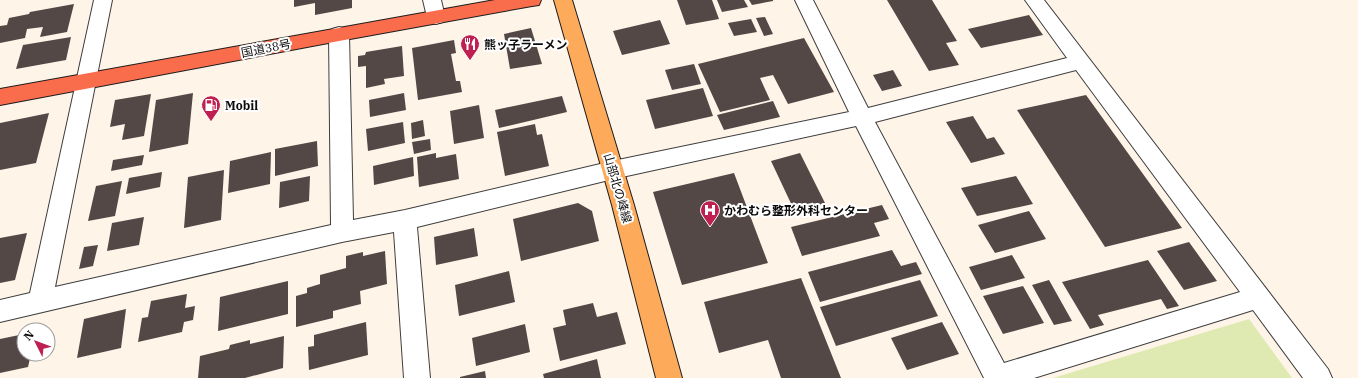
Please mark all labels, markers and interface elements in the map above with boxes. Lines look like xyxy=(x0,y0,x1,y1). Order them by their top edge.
restaurant icon: 熊ッ子ラーメン xyxy=(459,33,481,61)
street label: 国道38号 xyxy=(240,36,292,60)
place label: 熊ッ子ラーメン xyxy=(484,37,568,52)
fuel station icon: Mobil xyxy=(200,94,222,122)
place label: Mobil xyxy=(225,98,258,113)
street label: 山部北の峰線 xyxy=(601,151,635,225)
hospital icon: かわむら整形外科センター xyxy=(699,199,721,227)
place label: かわむら整形外科センター xyxy=(724,203,868,218)
north arrow xyxy=(16,322,56,362)
text: N xyxy=(20,327,37,343)

